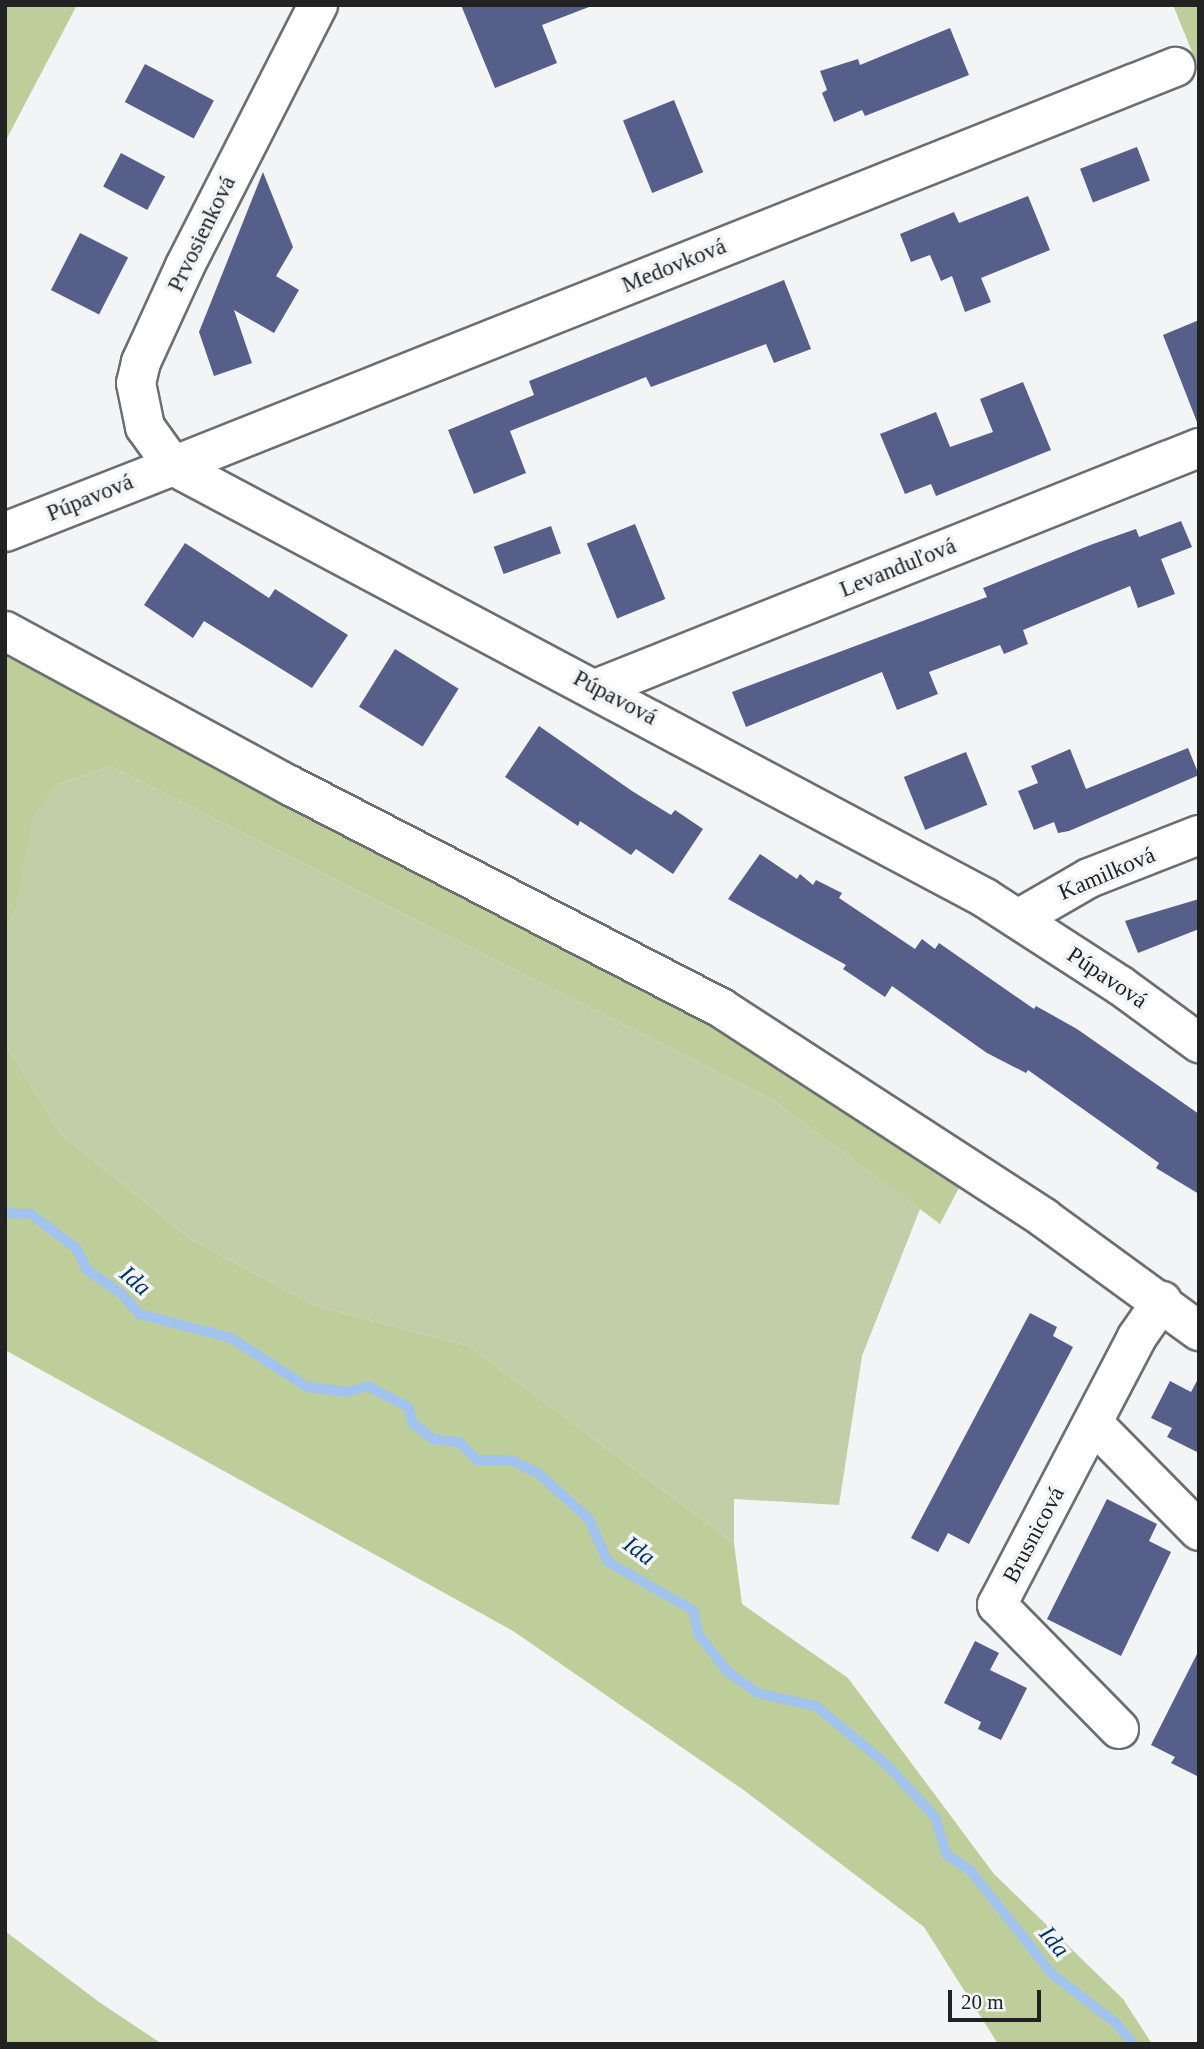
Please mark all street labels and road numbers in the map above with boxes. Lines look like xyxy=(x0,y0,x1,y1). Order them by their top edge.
street label: Prvosienková xyxy=(162,172,242,296)
street label: Medovková xyxy=(618,233,730,299)
street label: Púpavová xyxy=(43,468,137,528)
street label: Levanduľová xyxy=(836,532,960,604)
street label: Púpavová xyxy=(568,665,662,731)
street label: Kamilková xyxy=(1055,841,1159,907)
street label: Púpavová xyxy=(1062,941,1152,1015)
street label: Brusnicová xyxy=(997,1482,1071,1588)

